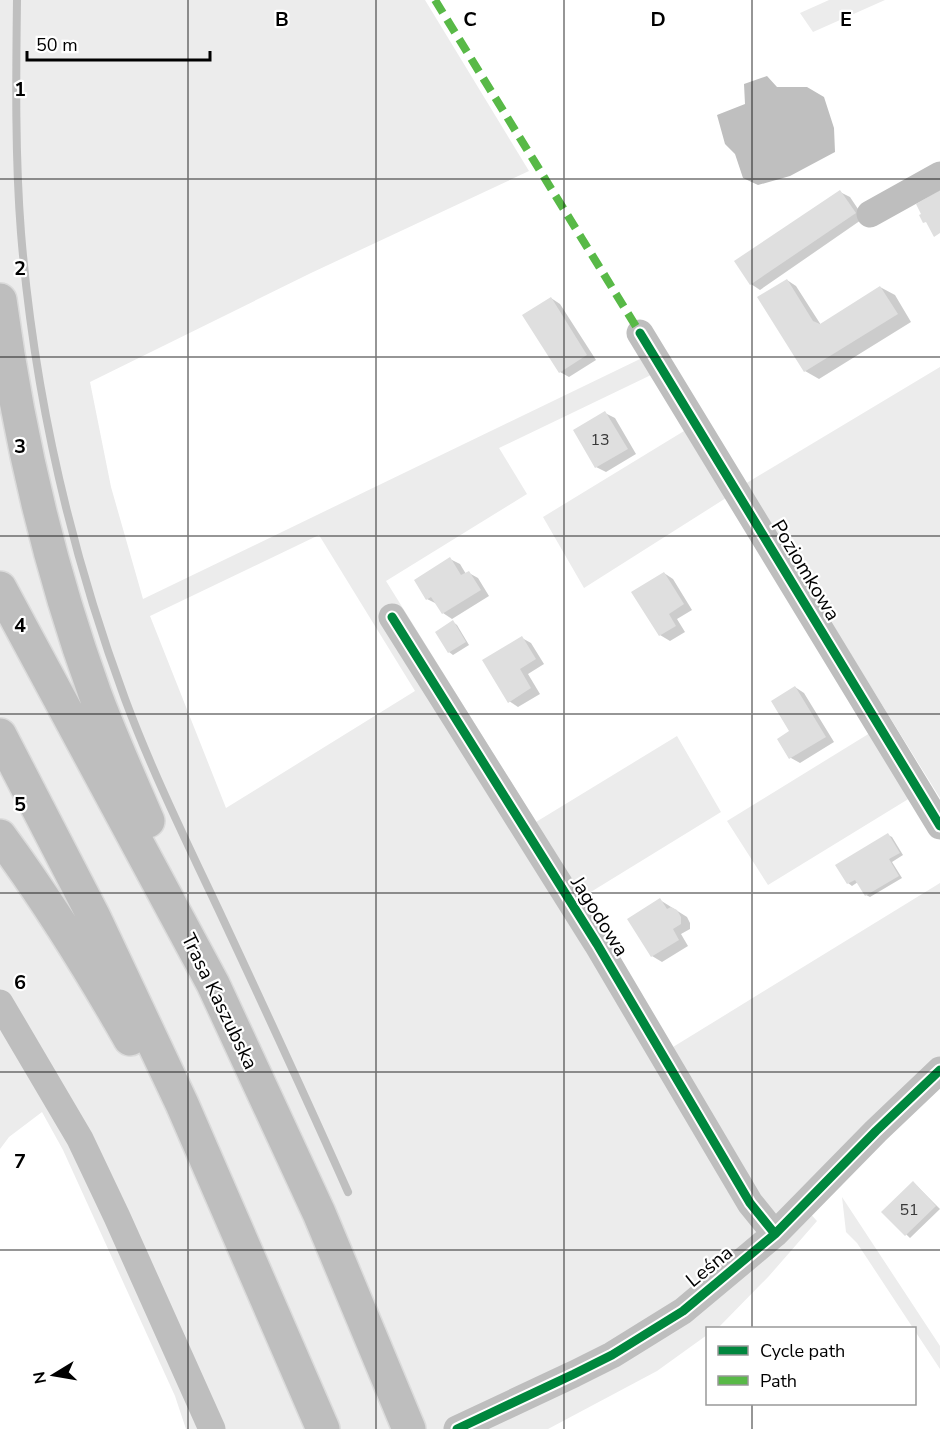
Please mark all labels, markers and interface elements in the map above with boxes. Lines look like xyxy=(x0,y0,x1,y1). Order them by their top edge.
text: B xyxy=(275,6,289,33)
text: C xyxy=(463,6,477,33)
text: D xyxy=(650,6,666,33)
text: E xyxy=(840,6,852,33)
scale bar xyxy=(27,24,210,62)
text: 50 m xyxy=(36,33,78,57)
text: 1 xyxy=(14,76,26,103)
text: 2 xyxy=(14,255,26,282)
house number: 13 xyxy=(590,429,610,451)
text: 3 xyxy=(14,433,26,460)
street label: Poziomkowa xyxy=(765,515,846,626)
text: 4 xyxy=(14,612,26,639)
text: 5 xyxy=(14,791,26,818)
street label: Jagodowa xyxy=(564,870,635,961)
street label: Trasa Kaszubska xyxy=(175,929,264,1074)
text: 6 xyxy=(14,969,26,996)
text: 7 xyxy=(14,1148,26,1175)
house number: 51 xyxy=(899,1199,919,1221)
street label: Leśna xyxy=(680,1239,738,1294)
legend xyxy=(706,1327,916,1405)
text: Cycle path xyxy=(760,1339,845,1363)
north arrow xyxy=(24,1345,84,1405)
text: Path xyxy=(760,1369,797,1393)
text: N xyxy=(28,1370,52,1386)

